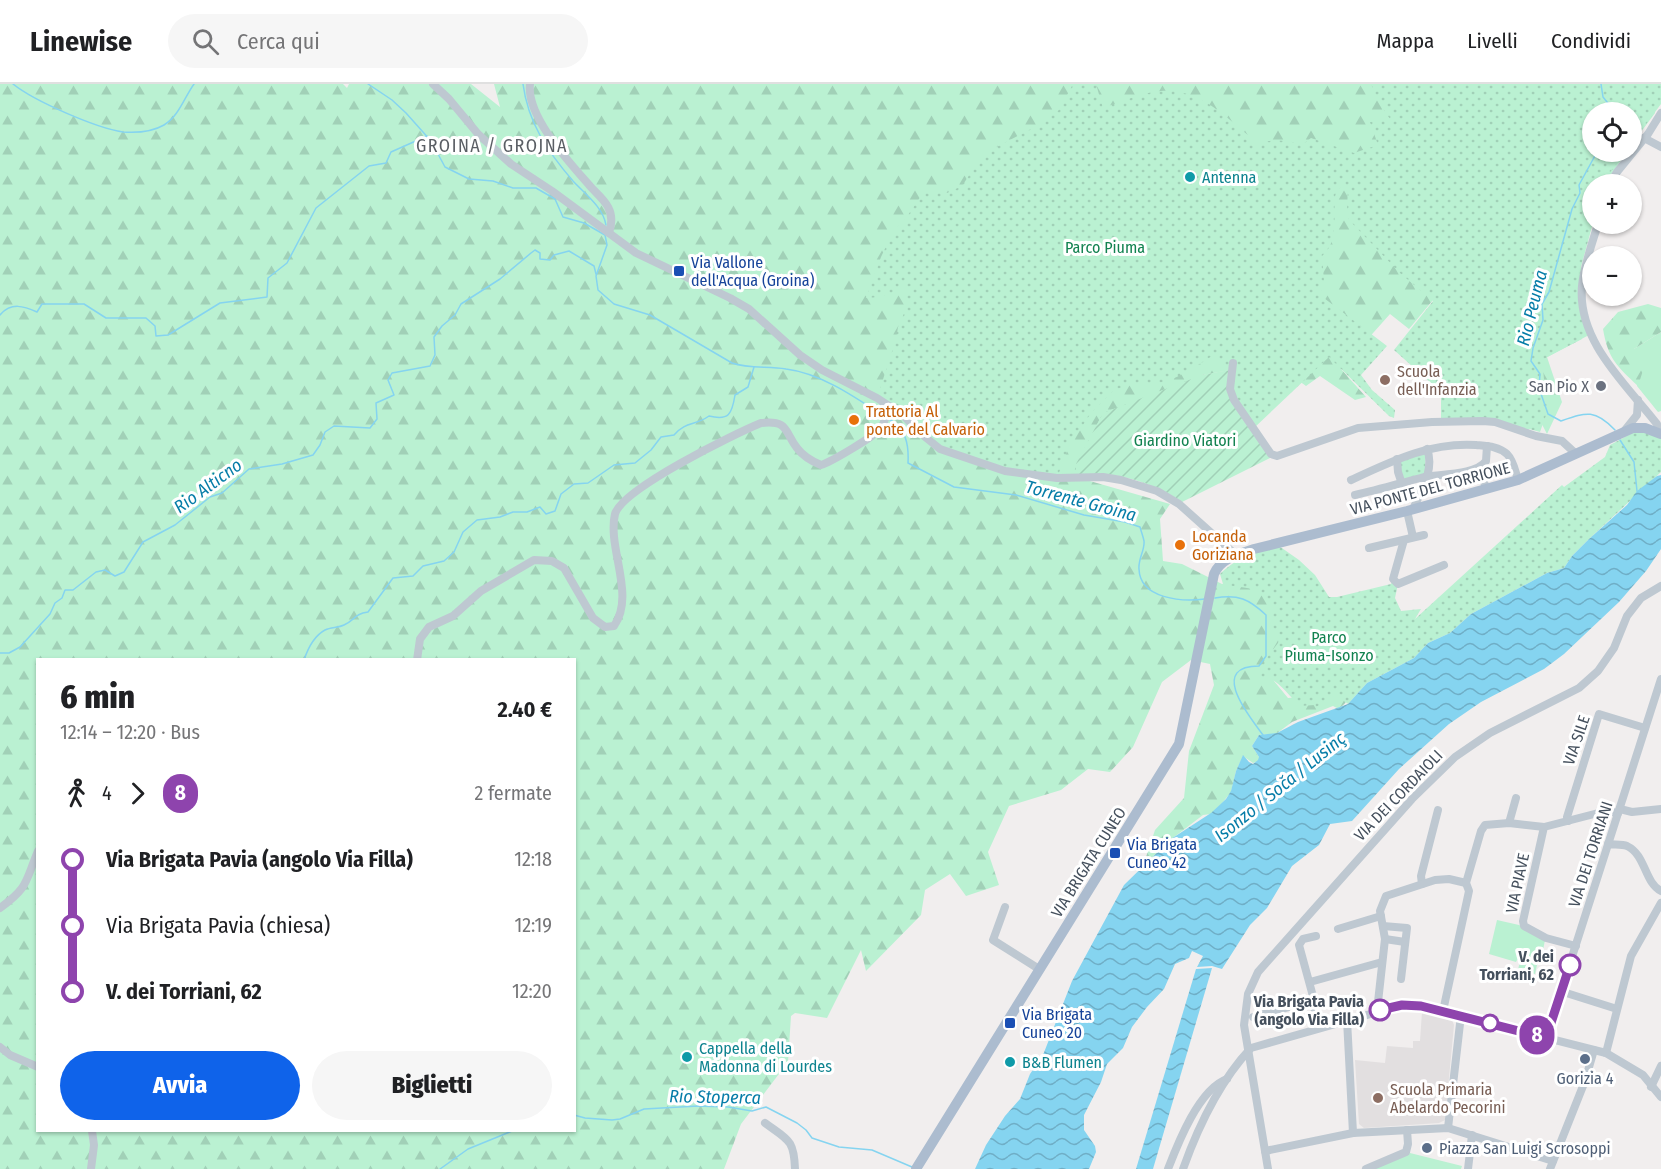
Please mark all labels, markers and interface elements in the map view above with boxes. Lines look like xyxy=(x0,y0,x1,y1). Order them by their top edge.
search box xyxy=(168,14,588,68)
text: Linewise xyxy=(30,25,132,58)
icon: search xyxy=(189,25,222,58)
text: Cerca qui xyxy=(237,28,320,55)
text: Mappa xyxy=(1377,28,1434,54)
text: Livelli xyxy=(1467,28,1518,54)
text: Condividi xyxy=(1551,28,1631,54)
map controls xyxy=(1582,102,1642,306)
button: locate xyxy=(1582,102,1642,162)
district label: GROINA / GROJNA xyxy=(416,135,568,157)
place label: Antenna xyxy=(1202,168,1257,187)
marker: Antenna xyxy=(1183,170,1197,184)
button: + xyxy=(1582,174,1642,234)
park label: Parco Piuma xyxy=(1065,238,1145,257)
button: − xyxy=(1582,246,1642,306)
place label: Via Vallone dell'Acqua (Groina) xyxy=(691,253,815,290)
marker: Via Vallone dell'Acqua (Groina) xyxy=(672,264,686,278)
water label: Rio Peuma xyxy=(1512,268,1552,348)
place label: Scuola dell'Infanzia xyxy=(1397,362,1477,399)
marker: Scuola dell'Infanzia xyxy=(1378,373,1392,387)
place label: San Pio X xyxy=(1529,377,1589,396)
marker: San Pio X xyxy=(1594,379,1608,393)
place label: Trattoria Al ponte del Calvario xyxy=(866,402,985,439)
marker: Trattoria Al ponte del Calvario xyxy=(847,413,861,427)
park label: Giardino Viatori xyxy=(1134,431,1236,450)
water label: Rio Alticno xyxy=(170,454,246,518)
street label: VIA PONTE DEL TORRIONE xyxy=(1348,458,1512,519)
water label: Torrente Groina xyxy=(1023,476,1139,526)
place label: Locanda Goriziana xyxy=(1192,527,1254,564)
marker: Locanda Goriziana xyxy=(1173,538,1187,552)
park label: Parco Piuma-Isonzo xyxy=(1284,628,1374,665)
text: 6 min xyxy=(60,677,135,717)
text: 2.40 € xyxy=(498,696,552,723)
street label: VIA SILE xyxy=(1559,713,1594,767)
text: 12:14 – 12:20 · Bus xyxy=(60,720,200,744)
water label: Isonzo / Soča / Lusinç xyxy=(1210,727,1350,847)
street label: VIA DEI CORDAIOLI xyxy=(1350,746,1446,845)
icon: walk xyxy=(60,777,93,810)
icon: forward xyxy=(121,777,154,810)
text: 8 xyxy=(175,780,186,806)
text: 4 xyxy=(102,781,112,805)
text: 2 fermate xyxy=(474,781,552,805)
street label: VIA DEI TORRIANI xyxy=(1564,799,1617,909)
street label: VIA BRIGATA CUNEO xyxy=(1047,804,1130,921)
place label: Via Brigata Cuneo 42 xyxy=(1127,835,1197,872)
text: Via Brigata Pavia (angolo Via Filla) xyxy=(106,846,413,873)
marker: Via Brigata Cuneo 42 xyxy=(1108,846,1122,860)
text: 12:18 xyxy=(514,847,552,871)
street label: VIA PIAVE xyxy=(1502,851,1533,915)
text: Via Brigata Pavia (chiesa) xyxy=(106,912,330,939)
text: 12:19 xyxy=(514,913,552,937)
place label: V. dei Torriani, 62 xyxy=(1480,947,1555,984)
marker: V. dei Torriani, 62 xyxy=(1559,954,1581,976)
text: V. dei Torriani, 62 xyxy=(106,978,262,1005)
text: 12:20 xyxy=(512,979,552,1003)
place label: Via Brigata Pavia (angolo Via Filla) xyxy=(1253,992,1364,1029)
marker: Via Brigata Pavia (angolo Via Filla) xyxy=(1369,999,1391,1021)
place label: Via Brigata Cuneo 20 xyxy=(1022,1005,1092,1042)
unlabelled marker xyxy=(1481,1014,1499,1032)
marker: Via Brigata Cuneo 20 xyxy=(1003,1016,1017,1030)
line badge: 8 xyxy=(1518,1016,1556,1054)
text: 8 xyxy=(1531,1022,1543,1048)
place label: Cappella della Madonna di Lourdes xyxy=(699,1039,832,1076)
marker: Cappella della Madonna di Lourdes xyxy=(680,1050,694,1064)
button: Avvia xyxy=(60,1051,300,1120)
button: Biglietti xyxy=(312,1051,552,1120)
marker: Gorizia 4 xyxy=(1578,1052,1592,1066)
place label: B&B Flumen xyxy=(1022,1053,1102,1072)
marker: B&B Flumen xyxy=(1003,1055,1017,1069)
place label: Gorizia 4 xyxy=(1557,1069,1614,1088)
place label: Scuola Primaria Abelardo Pecorini xyxy=(1390,1080,1506,1117)
water label: Rio Stoperca xyxy=(669,1085,761,1109)
marker: Scuola Primaria Abelardo Pecorini xyxy=(1371,1091,1385,1105)
place label: Piazza San Luigi Scrosoppi xyxy=(1439,1139,1610,1158)
marker: Piazza San Luigi Scrosoppi xyxy=(1420,1141,1434,1155)

